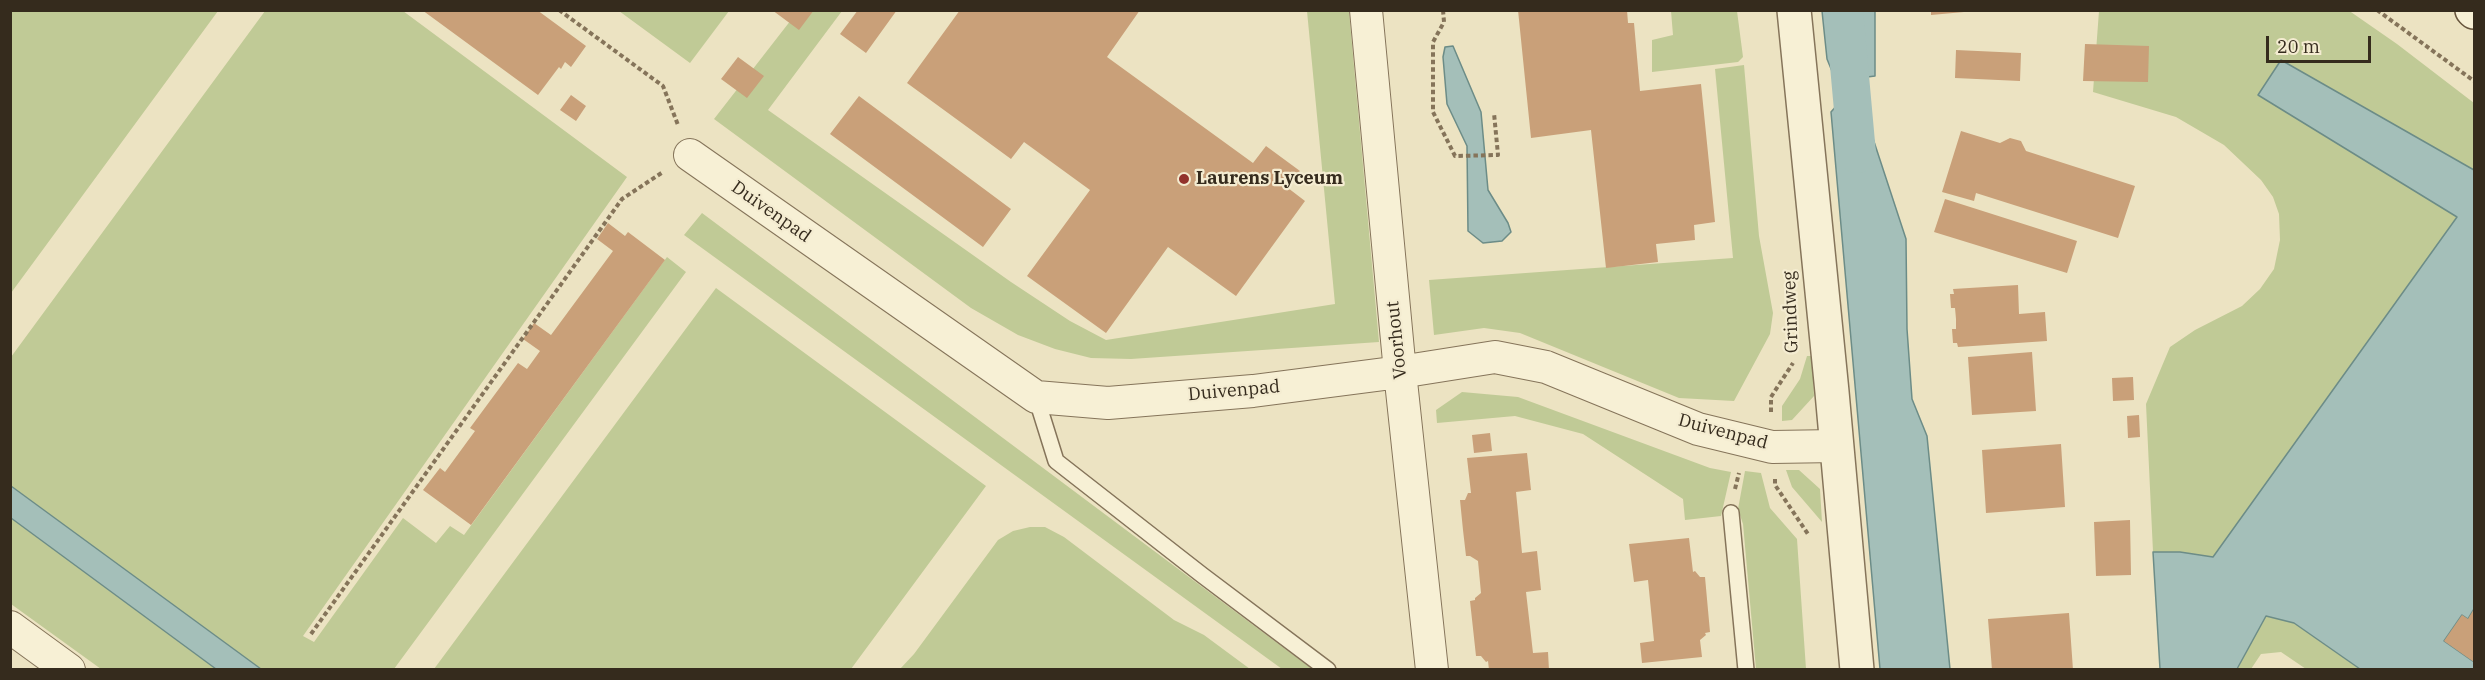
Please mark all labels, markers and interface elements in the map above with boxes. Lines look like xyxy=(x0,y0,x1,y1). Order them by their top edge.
scale bar xyxy=(2269,24,2374,62)
text: 20 m xyxy=(2277,35,2320,58)
place label: Laurens Lyceum xyxy=(1196,168,1343,190)
marker: Laurens Lyceum xyxy=(1177,172,1191,186)
street label: Duivenpad xyxy=(727,177,815,247)
street label: Grindweg xyxy=(1779,270,1803,354)
street label: Voorhout xyxy=(1382,300,1412,380)
street label: Duivenpad xyxy=(1187,376,1281,406)
street label: Duivenpad xyxy=(1676,410,1770,454)

